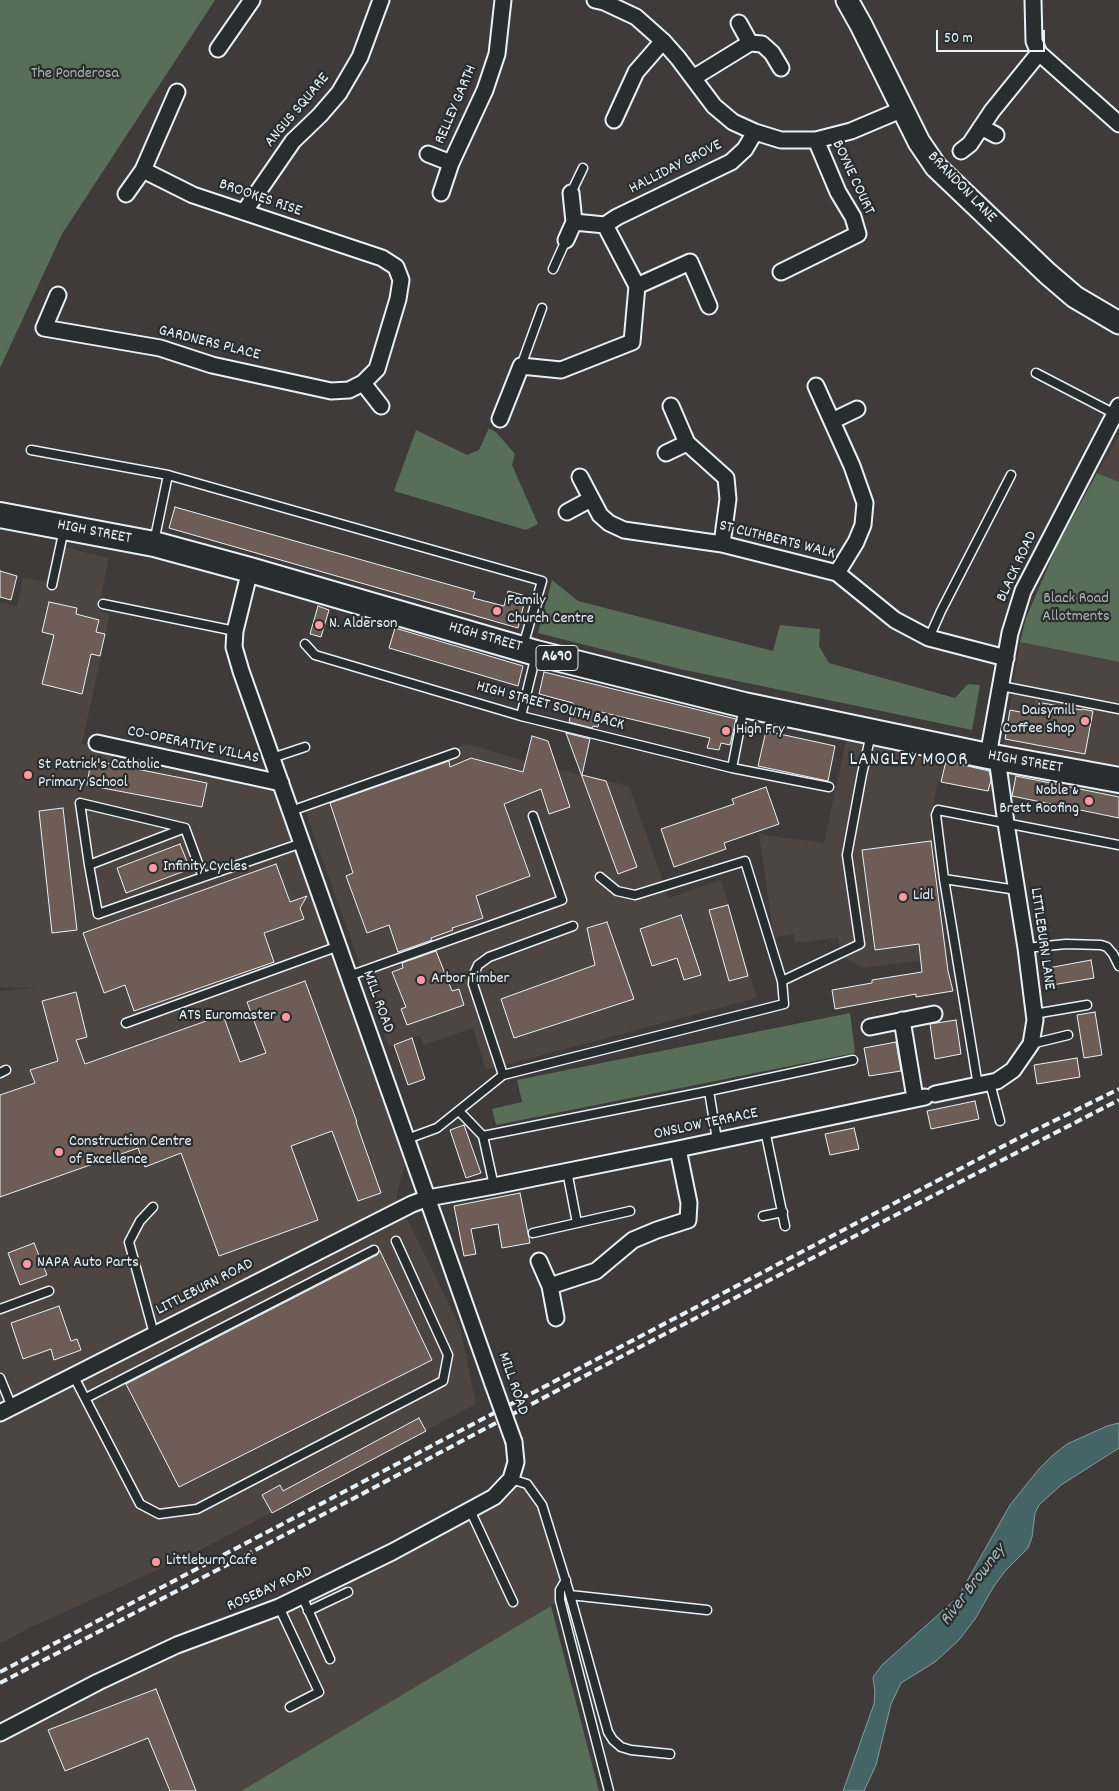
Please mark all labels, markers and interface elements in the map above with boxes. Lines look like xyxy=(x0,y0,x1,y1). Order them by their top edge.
scale bar xyxy=(939,20,1048,52)
text: 50 m xyxy=(944,28,973,50)
street label: RELLEY GARTH xyxy=(432,63,482,147)
park label: The Ponderosa xyxy=(31,65,119,85)
street label: ANGUS SQUARE xyxy=(261,70,335,152)
street label: HALLIDAY GROVE xyxy=(626,136,726,200)
street label: BOYNE COURT xyxy=(826,137,878,219)
street label: BRANDON LANE xyxy=(922,148,1000,228)
street label: BROOKES RISE xyxy=(216,176,304,222)
street label: GARDNERS PLACE xyxy=(156,322,262,366)
street label: HIGH STREET xyxy=(55,516,133,550)
street label: ST CUTHBERTS WALK xyxy=(717,517,837,565)
street label: BLACK ROAD xyxy=(993,529,1043,605)
park label: Black Road Allotments xyxy=(1042,590,1110,628)
place label: Family Church Centre xyxy=(507,592,594,630)
marker: Family Church Centre xyxy=(491,605,503,617)
place label: N. Alderson xyxy=(329,615,397,635)
street label: HIGH STREET xyxy=(446,618,524,658)
marker: N. Alderson xyxy=(313,619,325,631)
road number: A690 xyxy=(536,646,578,670)
street label: HIGH STREET SOUTH BACK xyxy=(474,678,626,736)
place label: Daisymill Coffee Shop xyxy=(1003,702,1075,740)
marker: Daisymill Coffee Shop xyxy=(1079,715,1091,727)
place label: High Fry xyxy=(736,721,785,741)
street label: CO-OPERATIVE VILLAS xyxy=(125,723,261,769)
marker: High Fry xyxy=(720,725,732,737)
street label: HIGH STREET xyxy=(986,747,1064,779)
district label: LANGLEY MOOR xyxy=(848,750,970,772)
place label: St Patrick's Catholic Primary School xyxy=(38,756,160,794)
marker: St Patrick's Catholic Primary School xyxy=(22,769,34,781)
place label: Noble & Brett Roofing xyxy=(999,782,1079,820)
marker: Noble & Brett Roofing xyxy=(1083,795,1095,807)
place label: Infinity Cycles xyxy=(163,858,248,878)
marker: Infinity Cycles xyxy=(147,862,159,874)
place label: Lidl xyxy=(913,887,934,907)
street label: LITTLEBURN LANE xyxy=(1024,887,1058,991)
marker: Lidl xyxy=(897,891,909,903)
street label: MILL ROAD xyxy=(357,968,397,1036)
place label: Arbor Timber xyxy=(431,970,510,990)
marker: Arbor Timber xyxy=(415,974,427,986)
place label: ATS Euromaster xyxy=(179,1007,276,1027)
marker: ATS Euromaster xyxy=(280,1011,292,1023)
street label: ONSLOW TERRACE xyxy=(652,1105,760,1145)
place label: Construction Centre of Excellence xyxy=(69,1133,192,1171)
marker: Construction Centre of Excellence xyxy=(53,1146,65,1158)
place label: NAPA Auto Parts xyxy=(37,1254,139,1274)
street label: LITTLEBURN ROAD xyxy=(153,1255,257,1321)
marker: NAPA Auto Parts xyxy=(21,1258,33,1270)
street label: MILL ROAD xyxy=(492,1350,532,1418)
water label: River Browney xyxy=(936,1541,1012,1631)
place label: Littleburn Cafe xyxy=(166,1552,257,1572)
marker: Littleburn Cafe xyxy=(150,1556,162,1568)
street label: ROSEBAY ROAD xyxy=(224,1563,316,1617)

